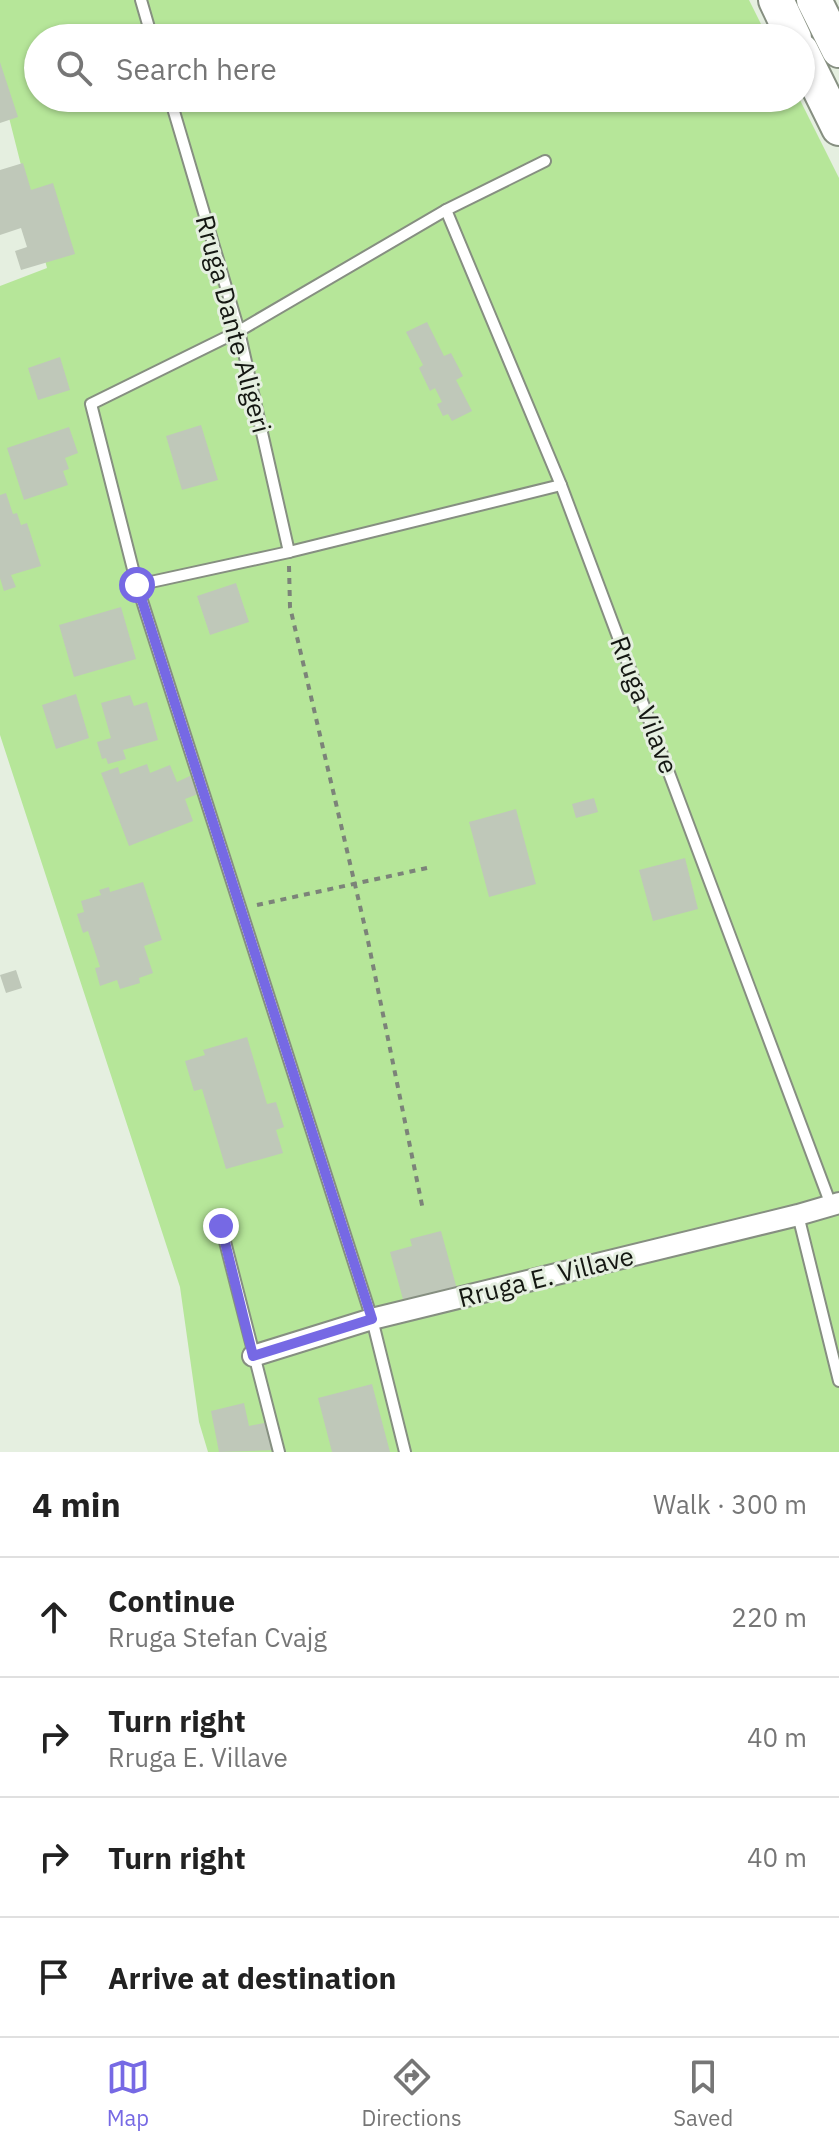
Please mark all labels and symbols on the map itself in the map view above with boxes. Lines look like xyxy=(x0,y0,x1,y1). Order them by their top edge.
street label: Rruga Dante Aligeri xyxy=(189,211,279,436)
route start xyxy=(119,567,155,603)
street label: Rruga Vilave xyxy=(603,631,687,778)
route end xyxy=(203,1208,239,1244)
street label: Rruga E. Villave xyxy=(454,1238,637,1314)

